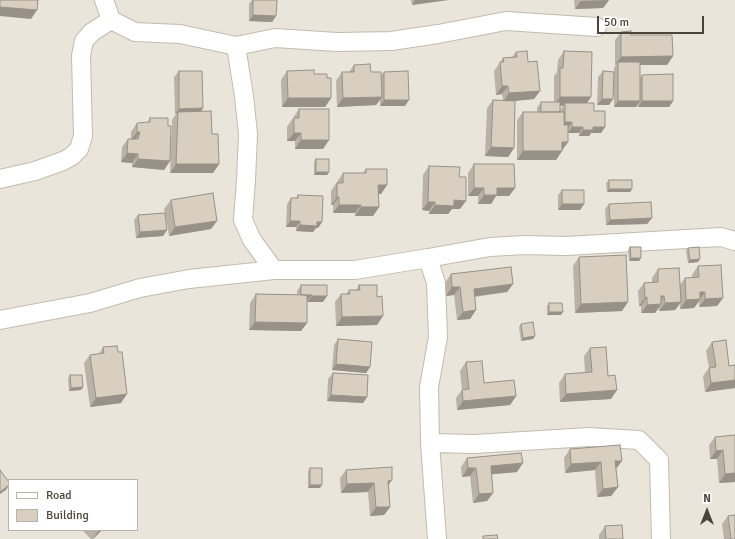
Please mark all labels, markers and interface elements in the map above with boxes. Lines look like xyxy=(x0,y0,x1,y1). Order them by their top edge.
scale bar xyxy=(599,8,706,34)
text: 50 m xyxy=(604,15,629,30)
legend xyxy=(8,479,138,531)
text: Road xyxy=(46,488,72,503)
north arrow xyxy=(687,491,727,531)
text: N xyxy=(703,492,711,505)
text: Building xyxy=(46,508,89,523)

